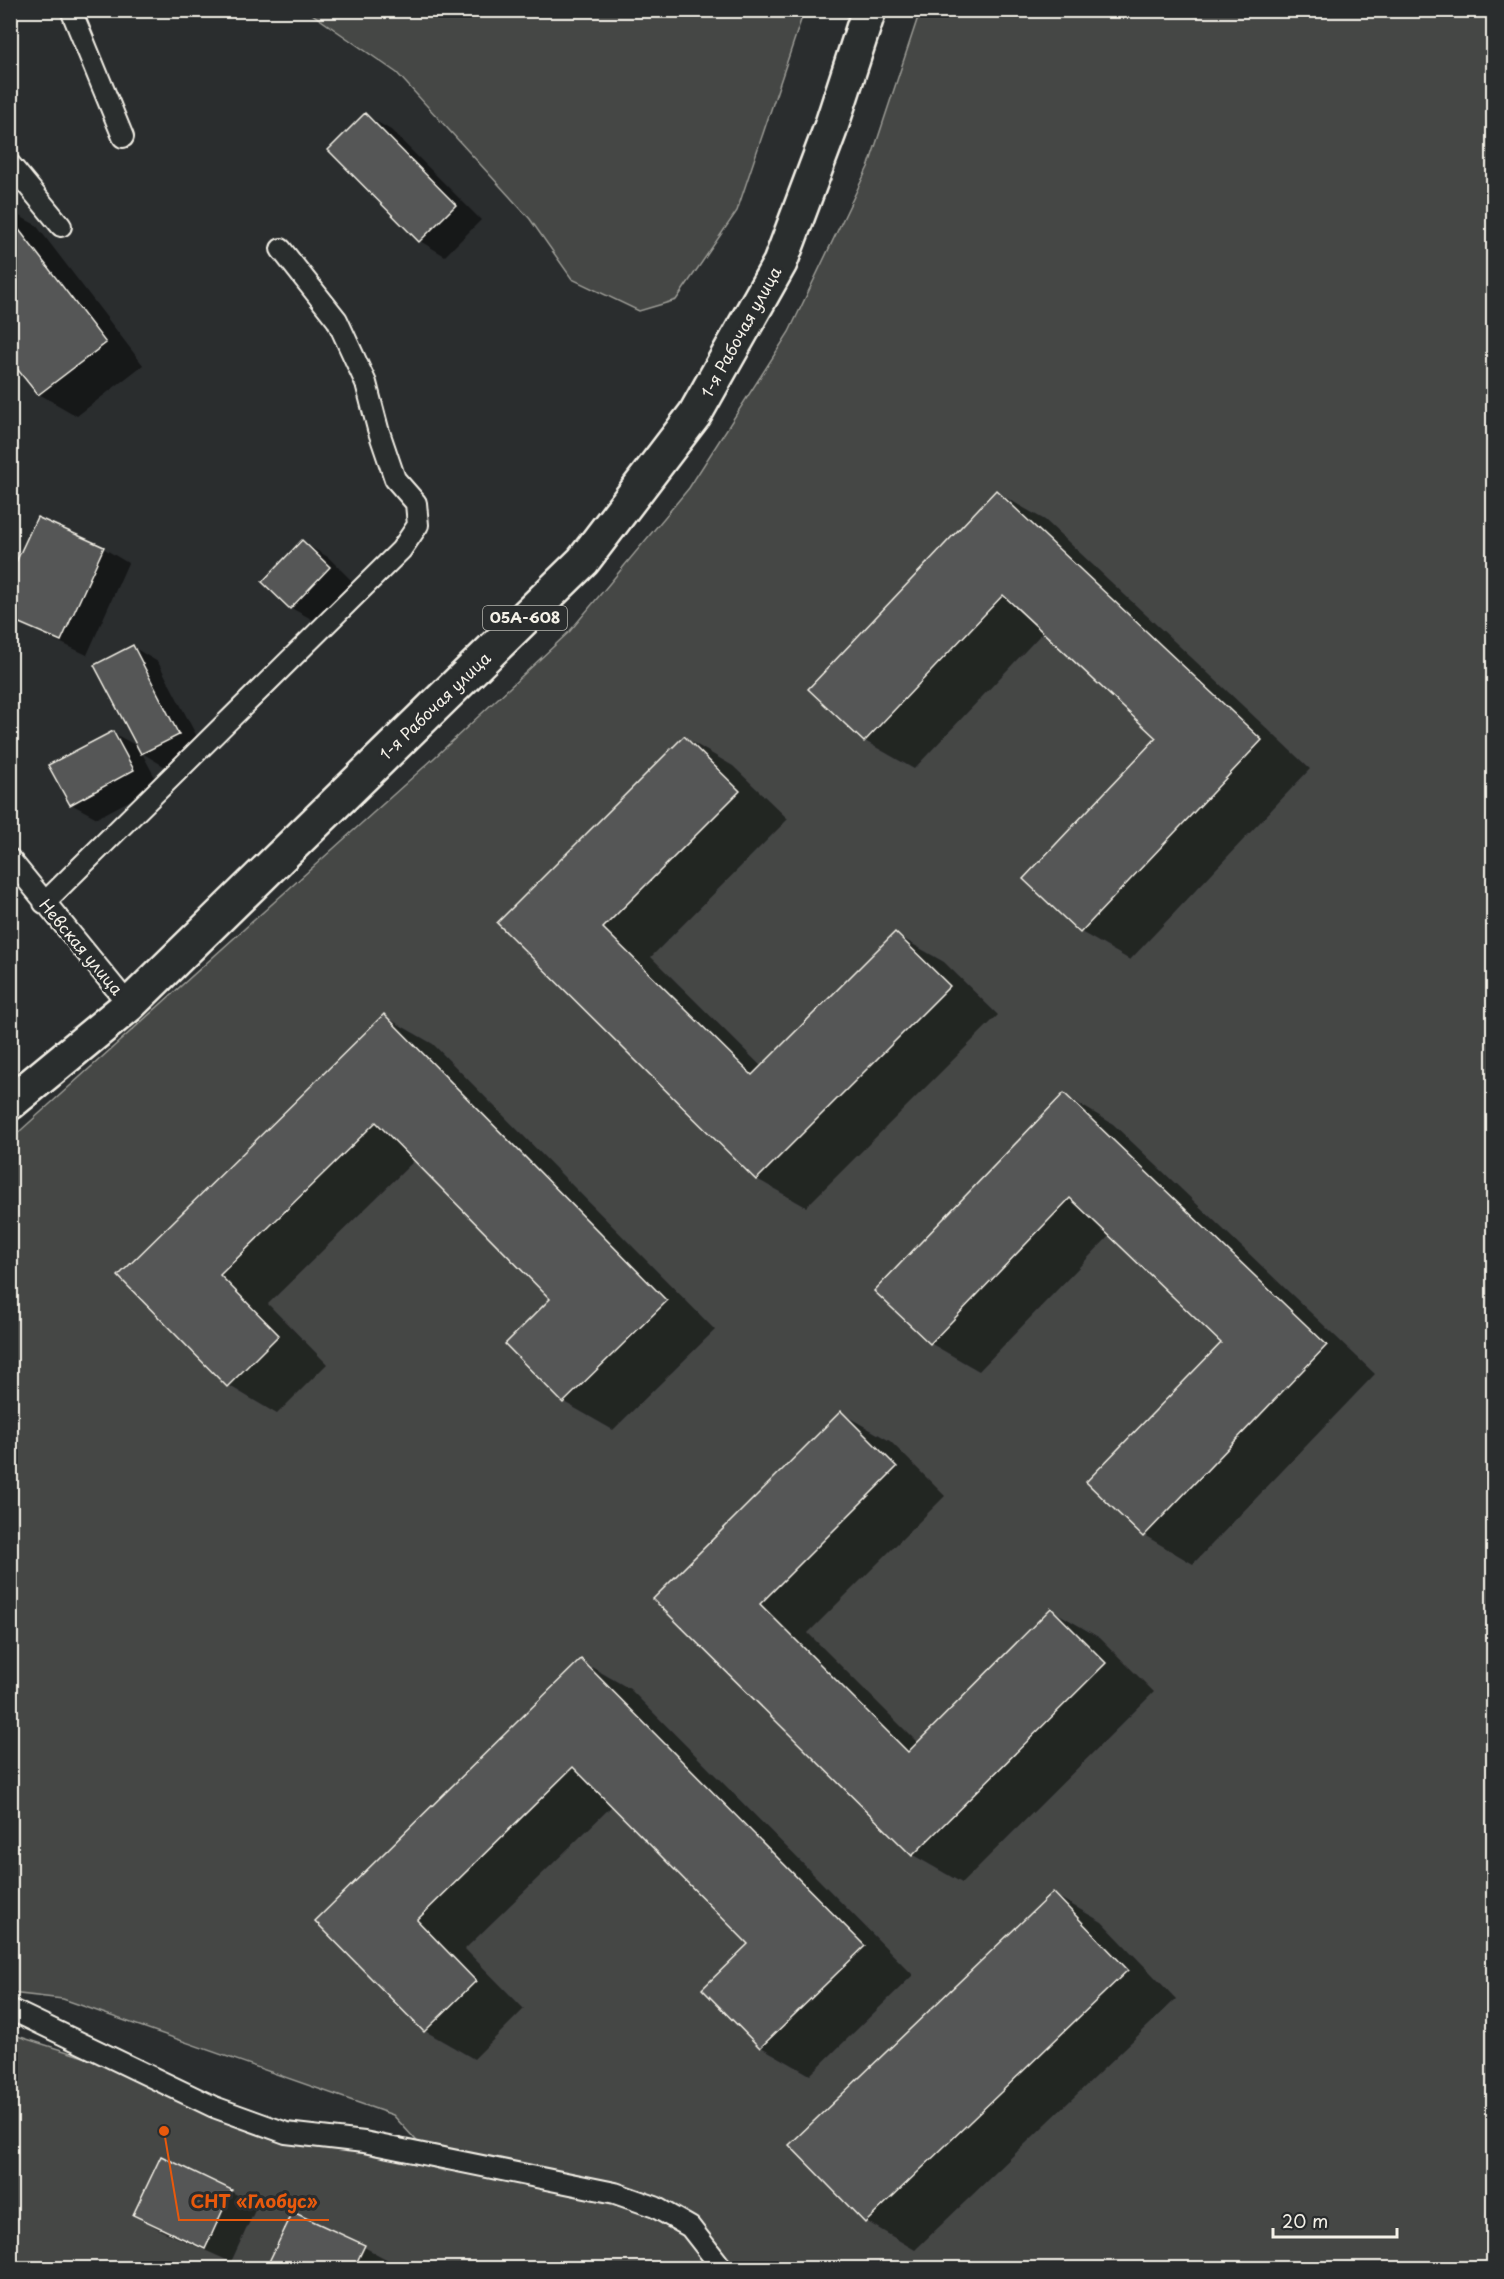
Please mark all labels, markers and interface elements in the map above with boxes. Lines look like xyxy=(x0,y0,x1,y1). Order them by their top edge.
street label: 1-я Рабочая улица xyxy=(694,262,786,401)
road number: 05А-608 xyxy=(483,606,567,630)
street label: 1-я Рабочая улица xyxy=(373,646,495,765)
street label: Невская улица xyxy=(34,893,129,1000)
callout: СНТ «Глобус» xyxy=(179,2184,329,2220)
text: СНТ «Глобус» xyxy=(191,2187,318,2214)
scale bar xyxy=(1273,2201,1398,2239)
text: 20 m xyxy=(1282,2207,1328,2234)

